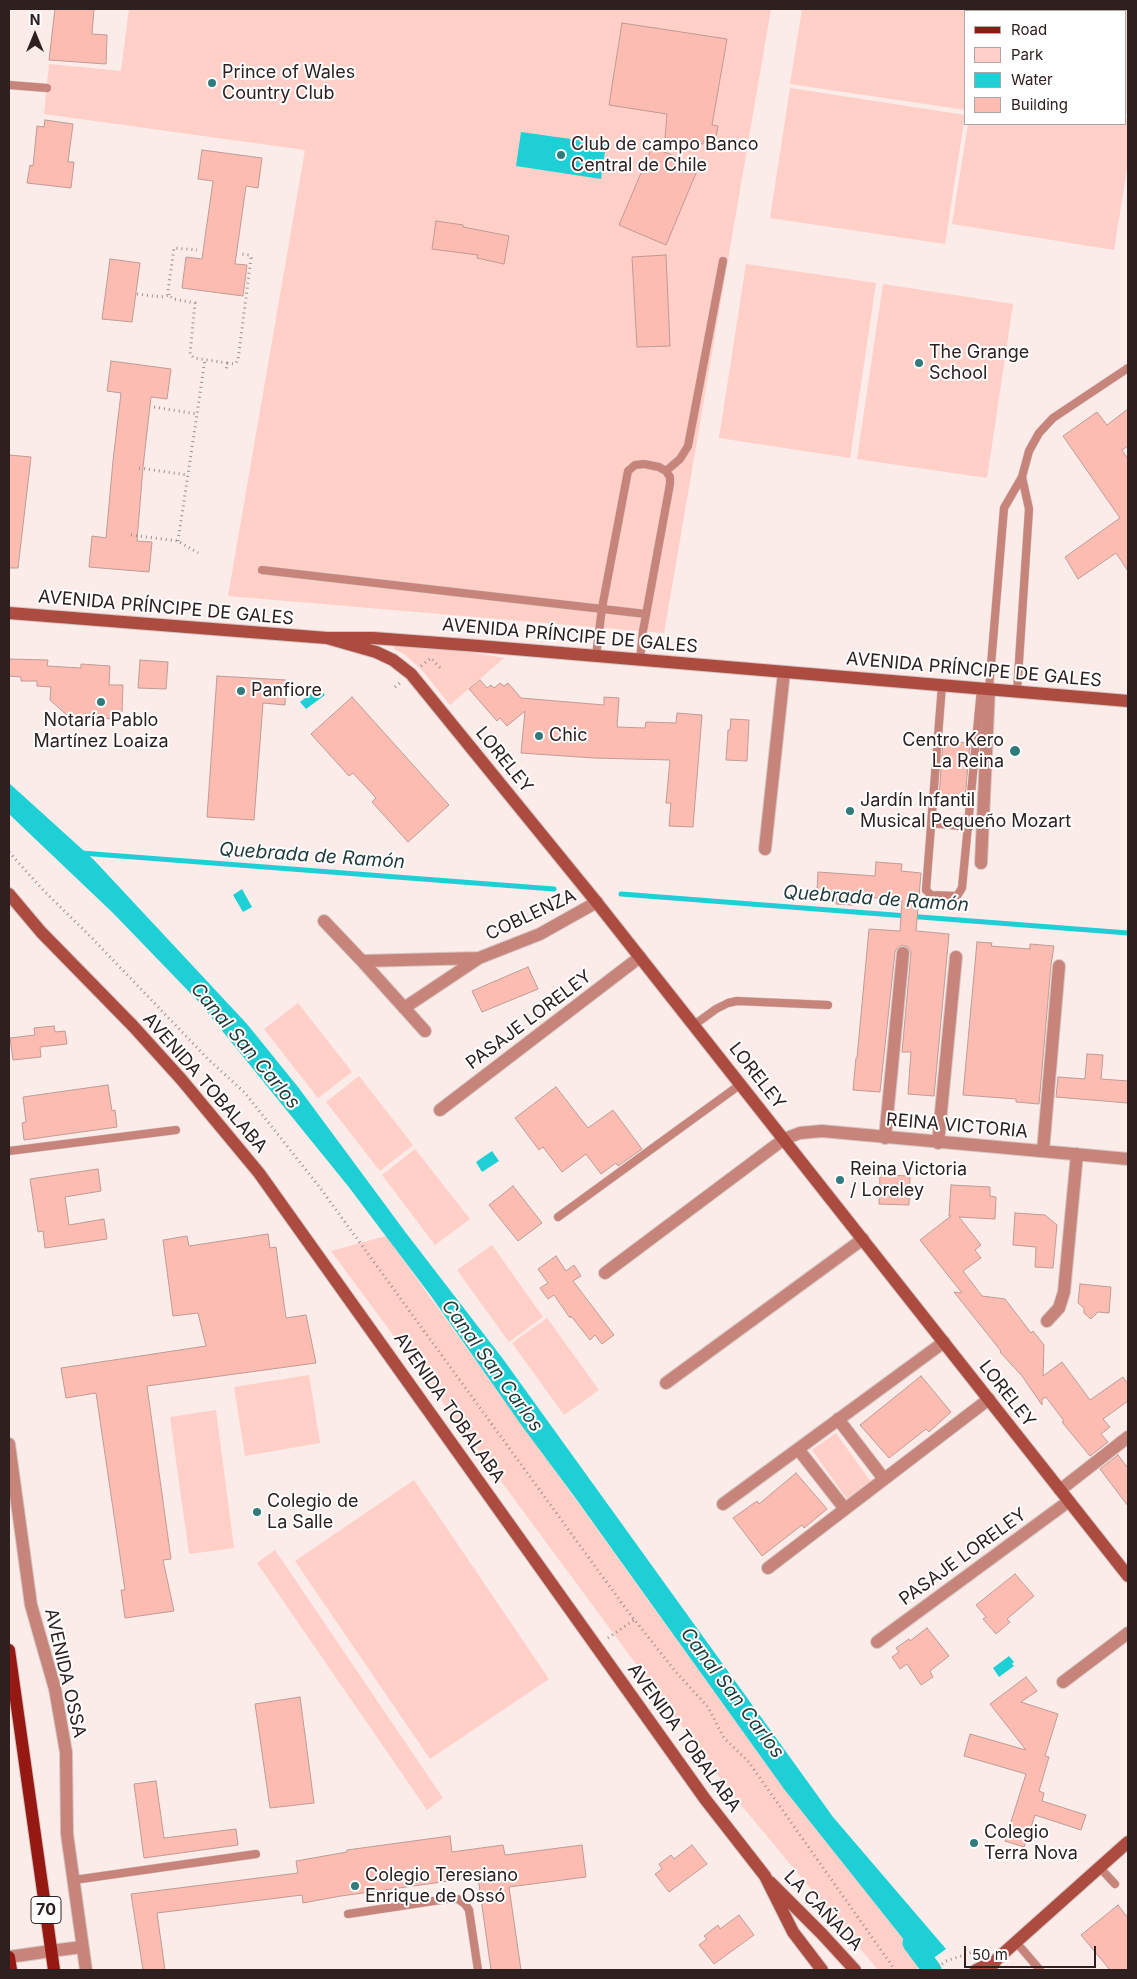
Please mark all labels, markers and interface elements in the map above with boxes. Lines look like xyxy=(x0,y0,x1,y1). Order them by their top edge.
north arrow xyxy=(10,10,60,60)
legend xyxy=(964,10,1127,125)
text: N xyxy=(30,11,40,28)
text: Road xyxy=(1011,20,1047,39)
text: Park xyxy=(1011,45,1043,64)
place label: Prince of Wales Country Club xyxy=(222,62,355,104)
text: Water xyxy=(1011,70,1053,89)
marker: Prince of Wales Country Club xyxy=(206,77,218,89)
text: Building xyxy=(1011,95,1068,114)
place label: Club de campo Banco Central de Chile xyxy=(571,134,759,176)
marker: Club de campo Banco Central de Chile xyxy=(555,149,567,161)
place label: The Grange School xyxy=(929,342,1029,384)
marker: The Grange School xyxy=(913,357,925,369)
street label: AVENIDA PRÍNCIPE DE GALES xyxy=(37,586,295,630)
street label: AVENIDA PRÍNCIPE DE GALES xyxy=(441,614,699,658)
street label: AVENIDA PRÍNCIPE DE GALES xyxy=(845,648,1103,692)
place label: Panfiore xyxy=(251,680,322,702)
marker: Panfiore xyxy=(235,685,247,697)
marker: Notaría Pablo Martínez Loaiza xyxy=(95,696,107,708)
place label: Notaría Pablo Martínez Loaiza xyxy=(33,710,169,752)
street label: LORELEY xyxy=(471,722,537,798)
place label: Chic xyxy=(549,725,587,747)
marker: Chic xyxy=(533,730,545,742)
place label: Centro Kero La Reina xyxy=(902,730,1004,772)
marker: Centro Kero La Reina xyxy=(1008,744,1022,758)
place label: Jardín Infantil Musical Pequeño Mozart xyxy=(860,790,1071,832)
marker: Jardín Infantil Musical Pequeño Mozart xyxy=(844,805,856,817)
water label: Quebrada de Ramón xyxy=(218,838,406,874)
water label: Quebrada de Ramón xyxy=(782,881,970,917)
street label: COBLENZA xyxy=(482,885,580,945)
street label: PASAJE LORELEY xyxy=(462,966,596,1074)
water label: Canal San Carlos xyxy=(186,978,304,1114)
street label: AVENIDA TOBALABA xyxy=(138,1009,272,1157)
street label: LORELEY xyxy=(724,1038,790,1114)
street label: REINA VICTORIA xyxy=(885,1109,1029,1143)
place label: Reina Victoria / Loreley xyxy=(850,1159,967,1202)
marker: Reina Victoria / Loreley xyxy=(834,1174,846,1186)
water label: Canal San Carlos xyxy=(436,1295,548,1437)
street label: AVENIDA TOBALABA xyxy=(389,1329,509,1487)
street label: LORELEY xyxy=(974,1356,1040,1432)
place label: Colegio de La Salle xyxy=(267,1491,359,1534)
street label: PASAJE LORELEY xyxy=(895,1504,1031,1610)
marker: Colegio de La Salle xyxy=(251,1506,263,1518)
street label: AVENIDA OSSA xyxy=(40,1606,90,1740)
water label: Canal San Carlos xyxy=(675,1623,789,1763)
street label: AVENIDA TOBALABA xyxy=(623,1659,745,1817)
place label: Colegio Terra Nova xyxy=(984,1822,1078,1865)
marker: Colegio Terra Nova xyxy=(968,1837,980,1849)
place label: Colegio Teresiano Enrique de Ossó xyxy=(365,1865,518,1908)
street label: LA CAÑADA xyxy=(779,1866,867,1956)
marker: Colegio Teresiano Enrique de Ossó xyxy=(349,1880,361,1892)
road number: 70 xyxy=(31,1896,61,1924)
scale bar xyxy=(967,1936,1100,1968)
text: 50 m xyxy=(972,1945,1008,1964)

